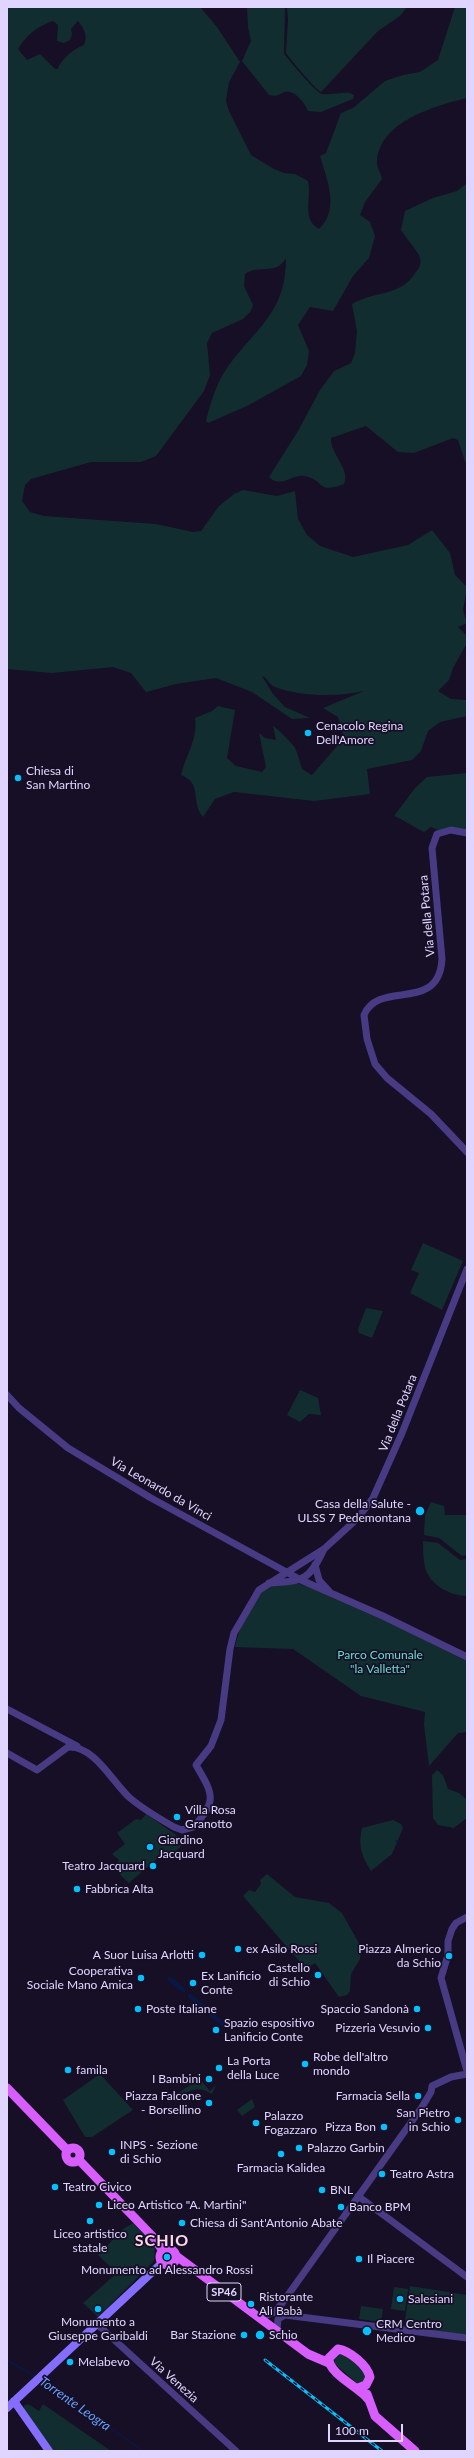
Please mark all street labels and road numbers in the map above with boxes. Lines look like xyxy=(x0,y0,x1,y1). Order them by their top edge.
street label: Via della Potara xyxy=(416,875,438,957)
street label: Via della Potara xyxy=(376,1372,420,1454)
street label: Via Leonardo da Vinci xyxy=(108,1454,214,1524)
road number: SP46 xyxy=(207,2283,241,2301)
street label: Via Venezia xyxy=(147,2354,201,2406)

